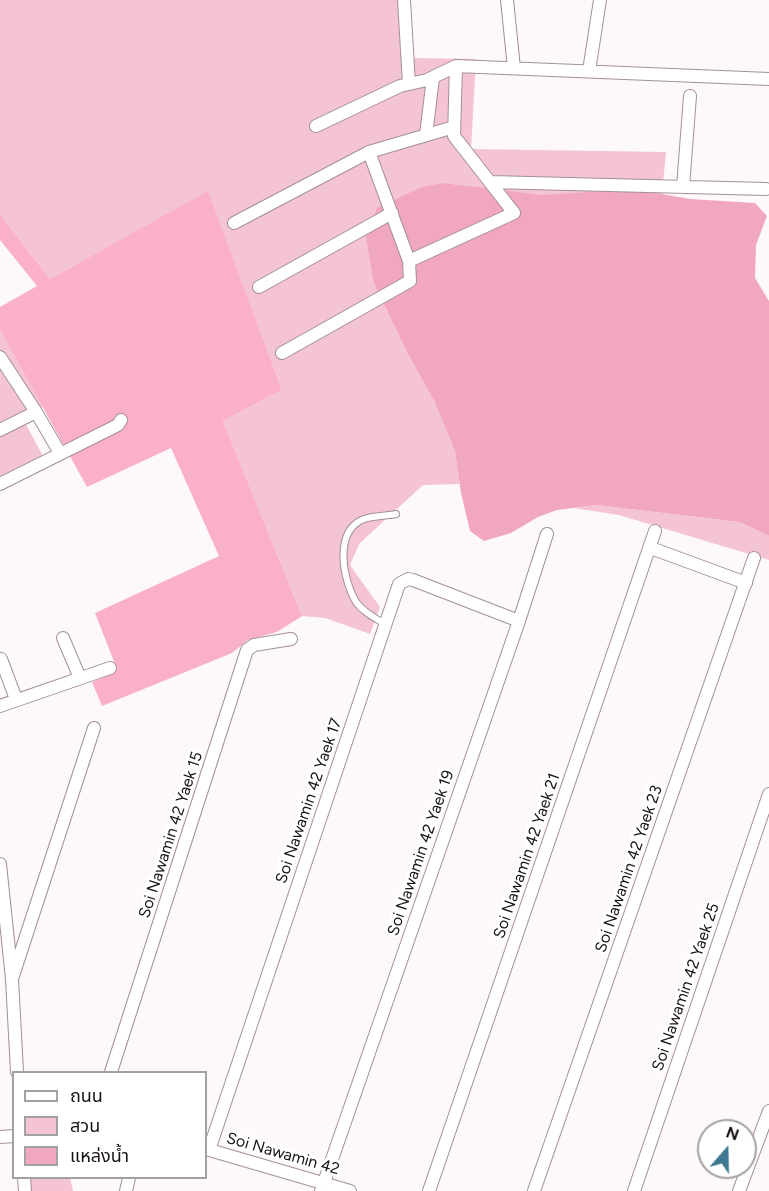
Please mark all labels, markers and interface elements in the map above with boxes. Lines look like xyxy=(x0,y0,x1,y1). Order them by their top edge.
street label: Soi Nawamin 42 Yaek 17 xyxy=(272,716,346,886)
street label: Soi Nawamin 42 Yaek 15 xyxy=(135,749,207,921)
street label: Soi Nawamin 42 Yaek 19 xyxy=(384,768,458,938)
street label: Soi Nawamin 42 Yaek 21 xyxy=(490,771,564,941)
street label: Soi Nawamin 42 Yaek 23 xyxy=(591,783,667,955)
street label: Soi Nawamin 42 Yaek 25 xyxy=(648,901,724,1073)
legend xyxy=(12,1071,207,1179)
text: ถนน xyxy=(70,1085,103,1107)
text: สวน xyxy=(70,1115,100,1137)
north arrow xyxy=(697,1119,757,1179)
text: N xyxy=(724,1122,742,1145)
street label: Soi Nawamin 42 xyxy=(224,1129,342,1179)
text: แหล่งน้ำ xyxy=(70,1145,129,1167)

